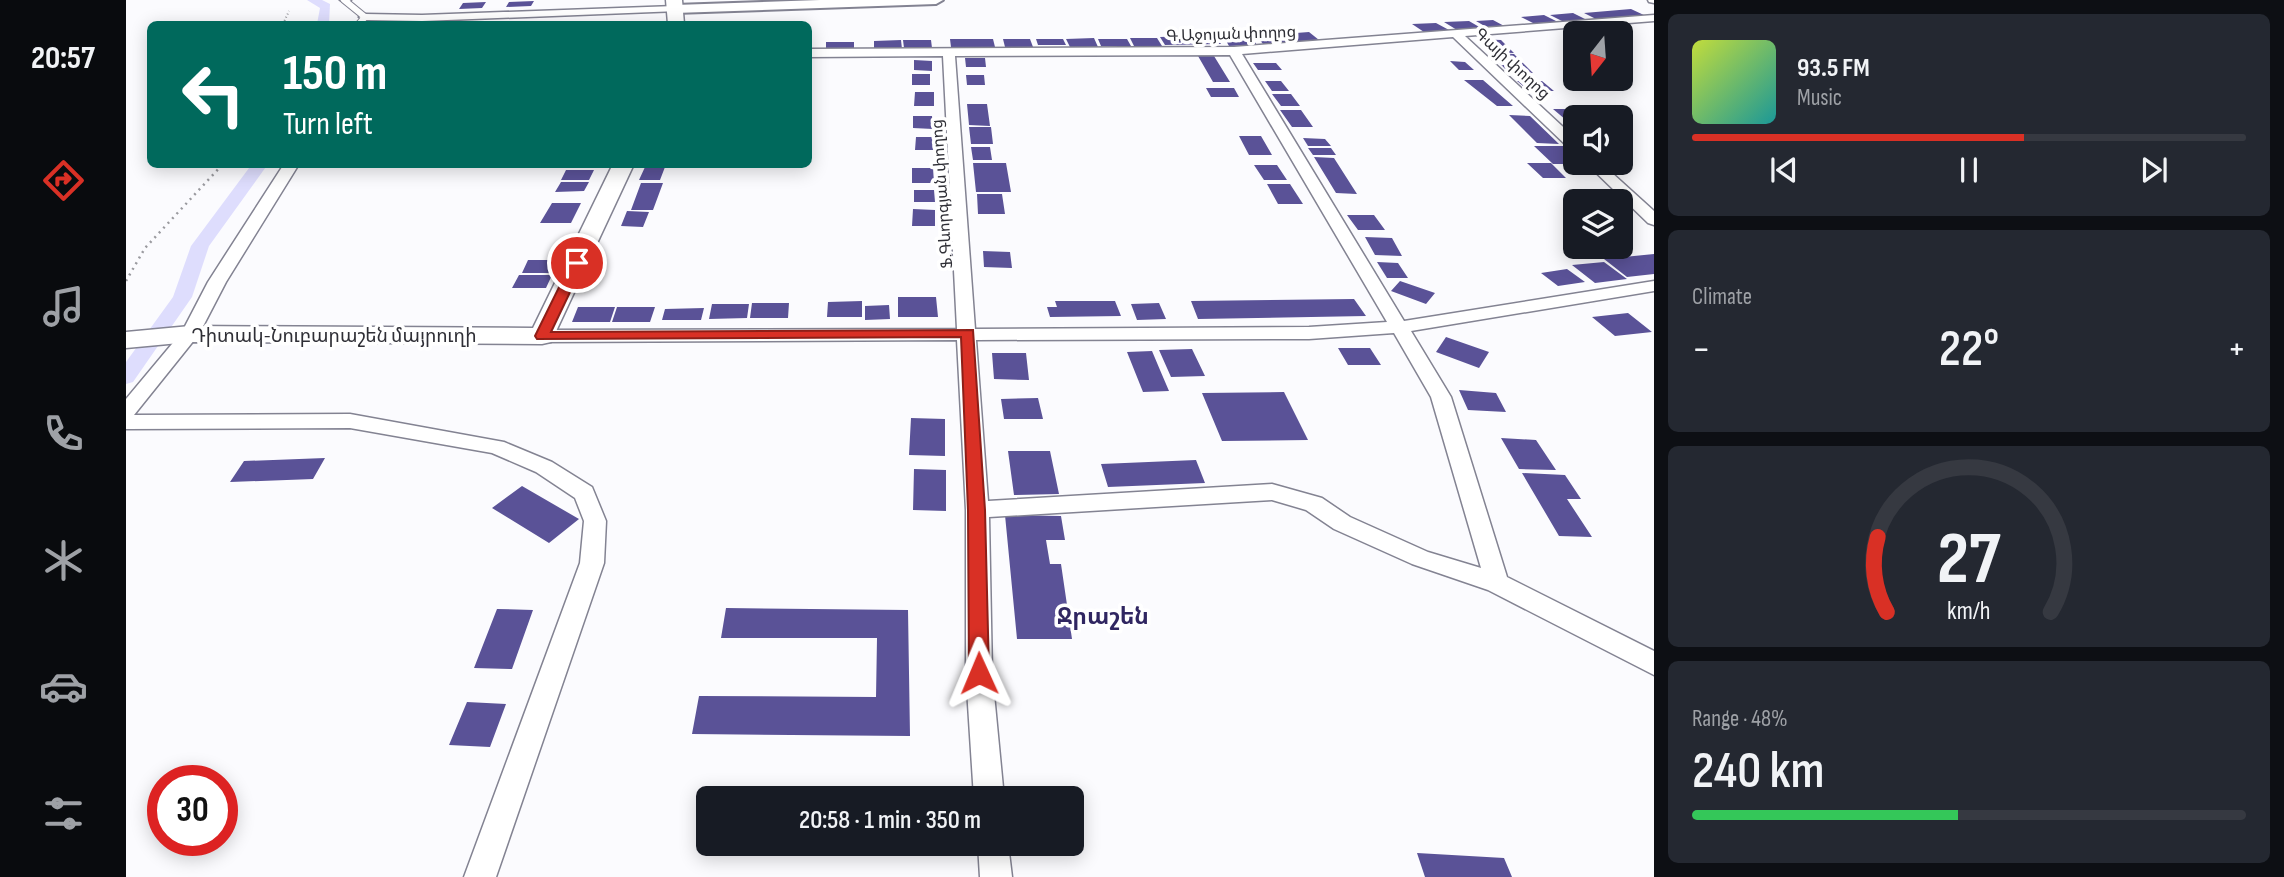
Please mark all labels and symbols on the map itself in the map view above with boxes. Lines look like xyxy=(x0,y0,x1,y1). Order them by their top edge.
north arrow xyxy=(1563,21,1633,91)
street label: Գ.Աջոյան փողոց xyxy=(1166,23,1296,46)
street label: Գայի փողոց xyxy=(1470,24,1554,104)
street label: Ֆ.Գևորգյան փողոց xyxy=(928,119,957,269)
pin xyxy=(547,233,607,293)
street label: Դիտակ-Նուբարաշեն մայրուղի xyxy=(191,325,477,348)
district label: Ջրաշեն xyxy=(1057,603,1149,631)
position arrow xyxy=(942,636,1016,710)
speed limit sign: 30 xyxy=(147,765,238,856)

